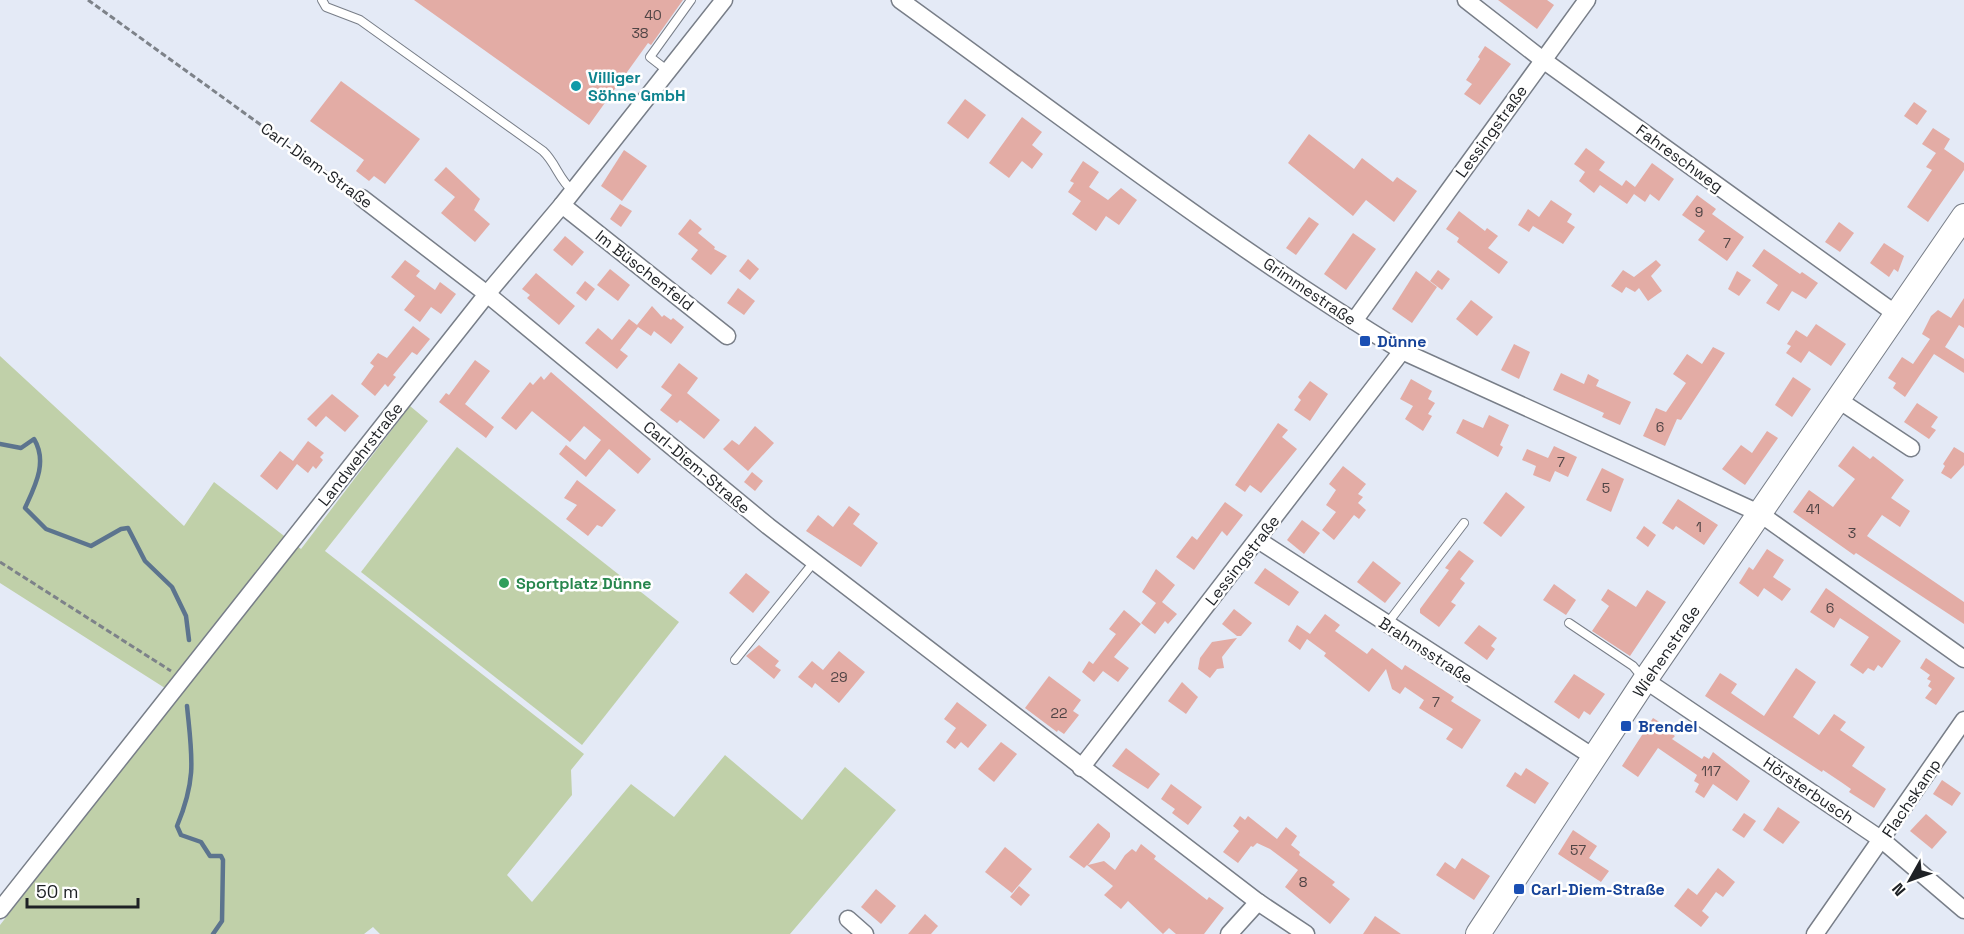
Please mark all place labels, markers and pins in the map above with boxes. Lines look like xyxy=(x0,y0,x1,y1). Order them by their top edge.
place label: Villiger Söhne GmbH xyxy=(588,67,685,106)
marker: Villiger Söhne GmbH xyxy=(569,79,583,93)
place label: Dünne xyxy=(1377,331,1426,352)
marker: Dünne xyxy=(1358,334,1372,348)
place label: Sportplatz Dünne xyxy=(516,573,652,594)
marker: Sportplatz Dünne xyxy=(497,576,511,590)
place label: Brendel xyxy=(1638,716,1697,737)
marker: Brendel xyxy=(1619,719,1633,733)
place label: Carl-Diem-Straße xyxy=(1531,879,1665,900)
marker: Carl-Diem-Straße xyxy=(1512,882,1526,896)

